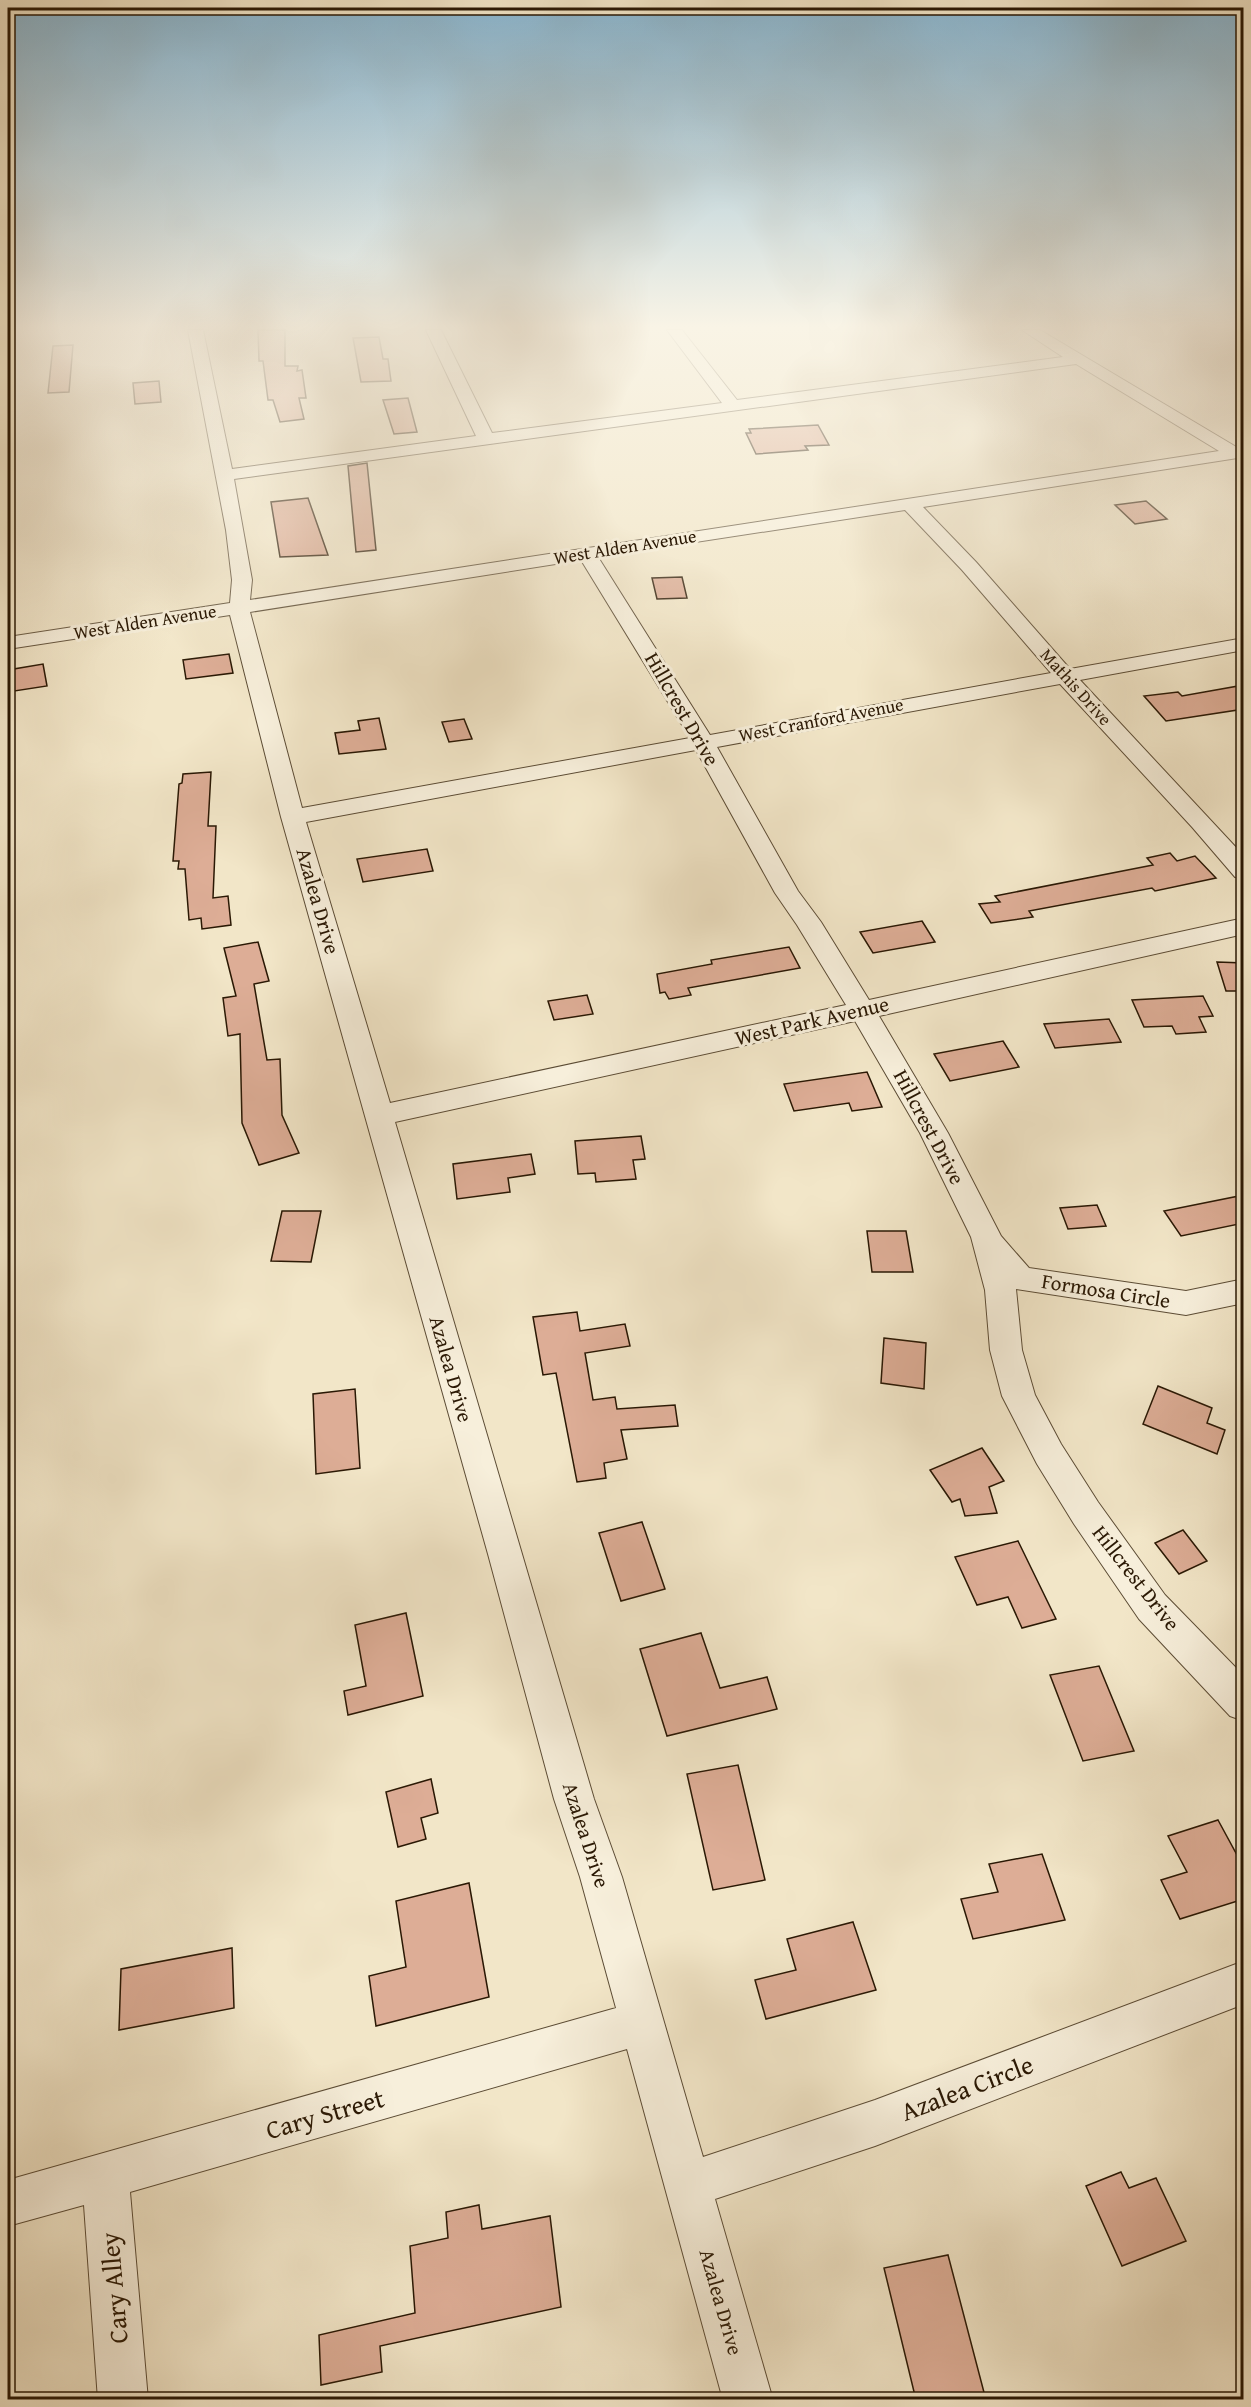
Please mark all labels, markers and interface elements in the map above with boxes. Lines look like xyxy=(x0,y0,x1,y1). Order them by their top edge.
street label: West Alden Avenue xyxy=(552,522,698,571)
street label: West Alden Avenue xyxy=(72,597,218,646)
street label: Mathis Drive xyxy=(1034,642,1119,731)
street label: Hillcrest Drive xyxy=(637,646,728,771)
street label: West Cranford Avenue xyxy=(736,690,906,749)
street label: Azalea Drive xyxy=(289,844,348,958)
street label: West Park Avenue xyxy=(732,988,892,1053)
street label: Hillcrest Drive xyxy=(886,1064,973,1190)
street label: Formosa Circle xyxy=(1039,1265,1173,1316)
street label: Azalea Drive xyxy=(422,1312,481,1426)
street label: Hillcrest Drive xyxy=(1085,1518,1188,1637)
street label: Azalea Drive xyxy=(555,1778,618,1892)
street label: Azalea Circle xyxy=(895,2044,1039,2131)
street label: Cary Street xyxy=(261,2078,389,2149)
street label: Cary Alley xyxy=(89,2231,138,2345)
street label: Azalea Drive xyxy=(692,2245,751,2359)

